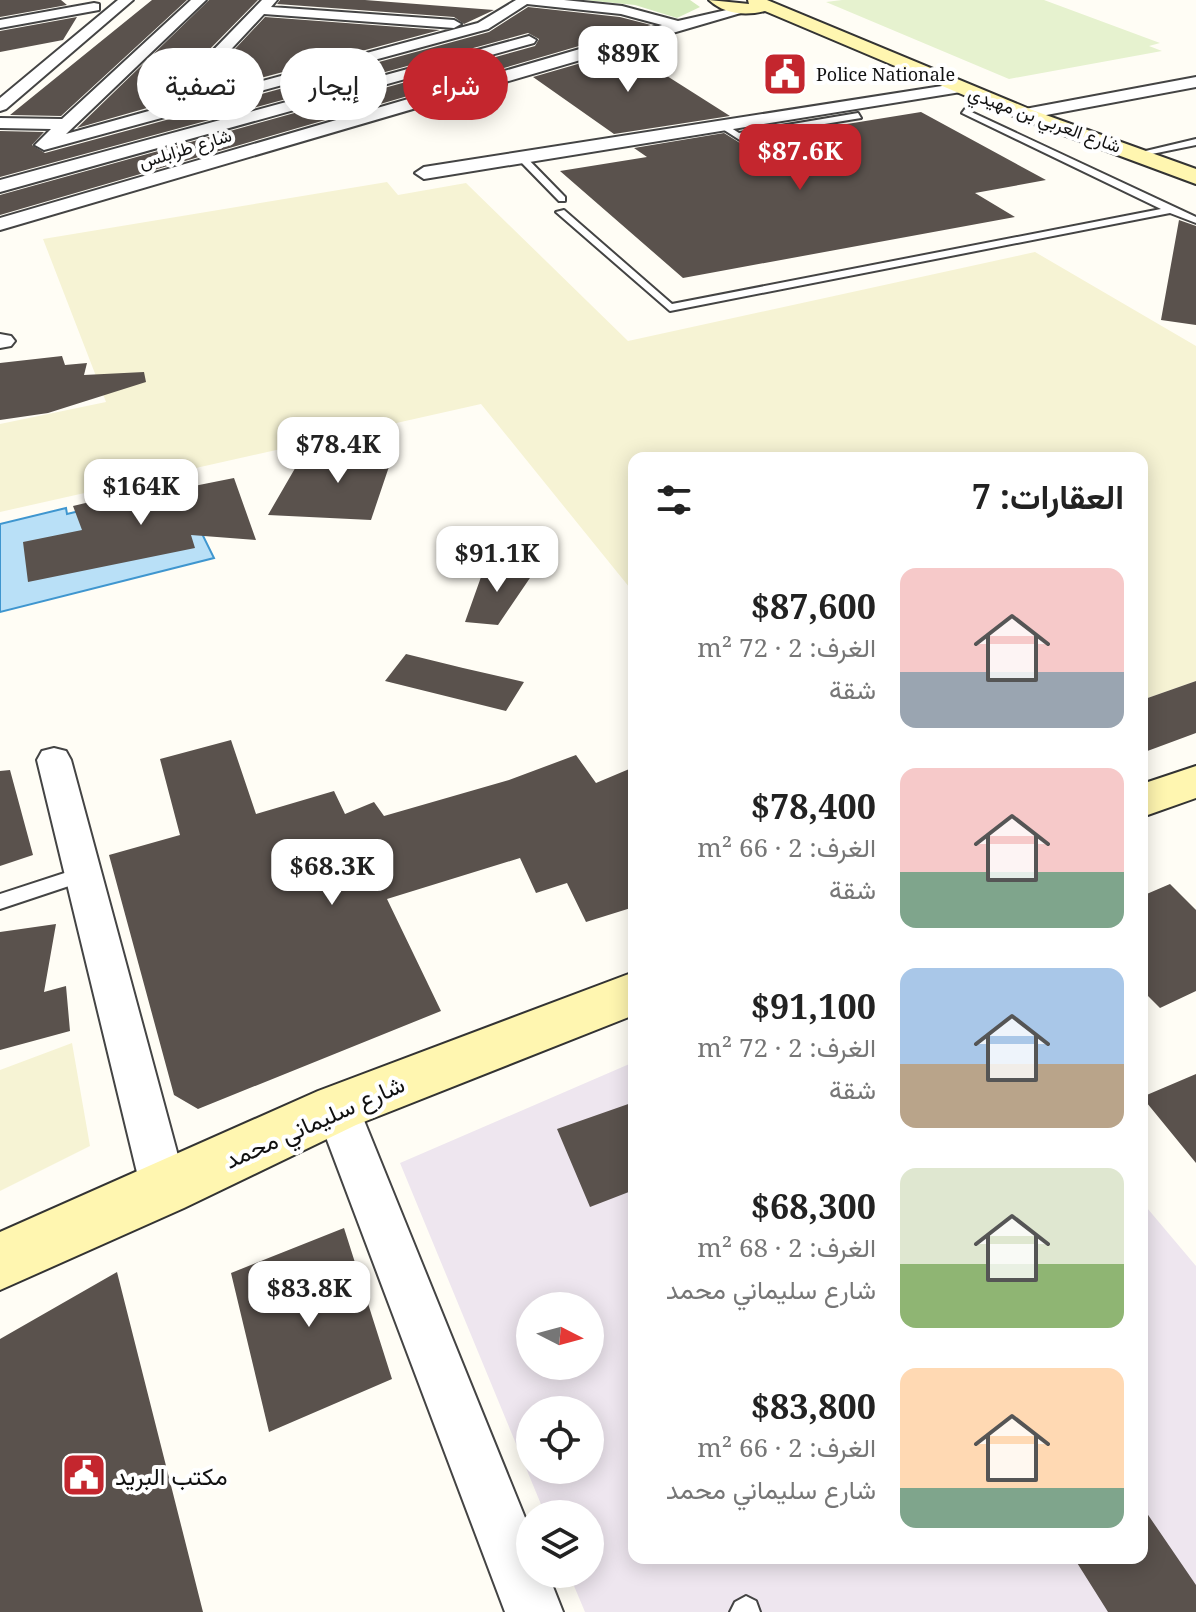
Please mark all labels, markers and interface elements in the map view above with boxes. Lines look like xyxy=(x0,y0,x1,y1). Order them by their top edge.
pin: $89K xyxy=(581,26,675,94)
text: $89K xyxy=(596,34,660,70)
chip: تصفية xyxy=(137,48,264,120)
chip: إيجار xyxy=(280,48,387,120)
chip: شراء xyxy=(403,48,508,120)
public building icon: Police Nationale xyxy=(761,50,809,98)
place label: Police Nationale xyxy=(816,62,955,86)
street label: شارع العربي بن مهيدي xyxy=(964,80,1125,162)
street label: شارع طرابلس xyxy=(136,123,235,174)
pin: $87.6K xyxy=(735,124,865,192)
text: $87.6K xyxy=(757,132,843,168)
pin: $78.4K xyxy=(273,417,403,485)
text: $78.4K xyxy=(295,425,381,461)
pin: $164K xyxy=(85,459,197,527)
text: $164K xyxy=(102,467,180,503)
text: العقارات: 7 xyxy=(972,473,1124,519)
icon: filters xyxy=(652,478,696,522)
pin: $91.1K xyxy=(432,526,562,594)
text: $91.1K xyxy=(454,534,540,570)
text: $87,600 xyxy=(751,583,876,629)
icon: home xyxy=(964,600,1060,696)
text: الغرف: 2 · 72 m² xyxy=(697,629,876,665)
text: شقة xyxy=(829,671,876,707)
text: $78,400 xyxy=(751,783,876,829)
icon: home xyxy=(964,800,1060,896)
text: الغرف: 2 · 66 m² xyxy=(697,829,876,865)
pin: $68.3K xyxy=(267,839,397,907)
text: $68.3K xyxy=(289,847,375,883)
text: شقة xyxy=(829,871,876,907)
text: $91,100 xyxy=(751,983,876,1029)
icon: home xyxy=(964,1000,1060,1096)
text: الغرف: 2 · 72 m² xyxy=(697,1029,876,1065)
street label: شارع سليماني محمد xyxy=(219,1066,411,1179)
text: شقة xyxy=(829,1071,876,1107)
text: $68,300 xyxy=(751,1183,876,1229)
icon: home xyxy=(964,1200,1060,1296)
text: الغرف: 2 · 68 m² xyxy=(697,1229,876,1265)
pin: $83.8K xyxy=(244,1261,374,1329)
text: $83.8K xyxy=(266,1269,352,1305)
text: شارع سليماني محمد xyxy=(666,1271,876,1307)
north arrow xyxy=(516,1292,604,1380)
map controls xyxy=(516,1292,604,1588)
text: $83,800 xyxy=(751,1383,876,1429)
button: locate xyxy=(516,1396,604,1484)
icon: home xyxy=(964,1400,1060,1496)
text: الغرف: 2 · 66 m² xyxy=(697,1429,876,1465)
public building icon: مكتب البريد xyxy=(60,1451,108,1499)
place label: مكتب البريد xyxy=(115,1459,228,1492)
text: شارع سليماني محمد xyxy=(666,1471,876,1507)
button: layers xyxy=(516,1500,604,1588)

